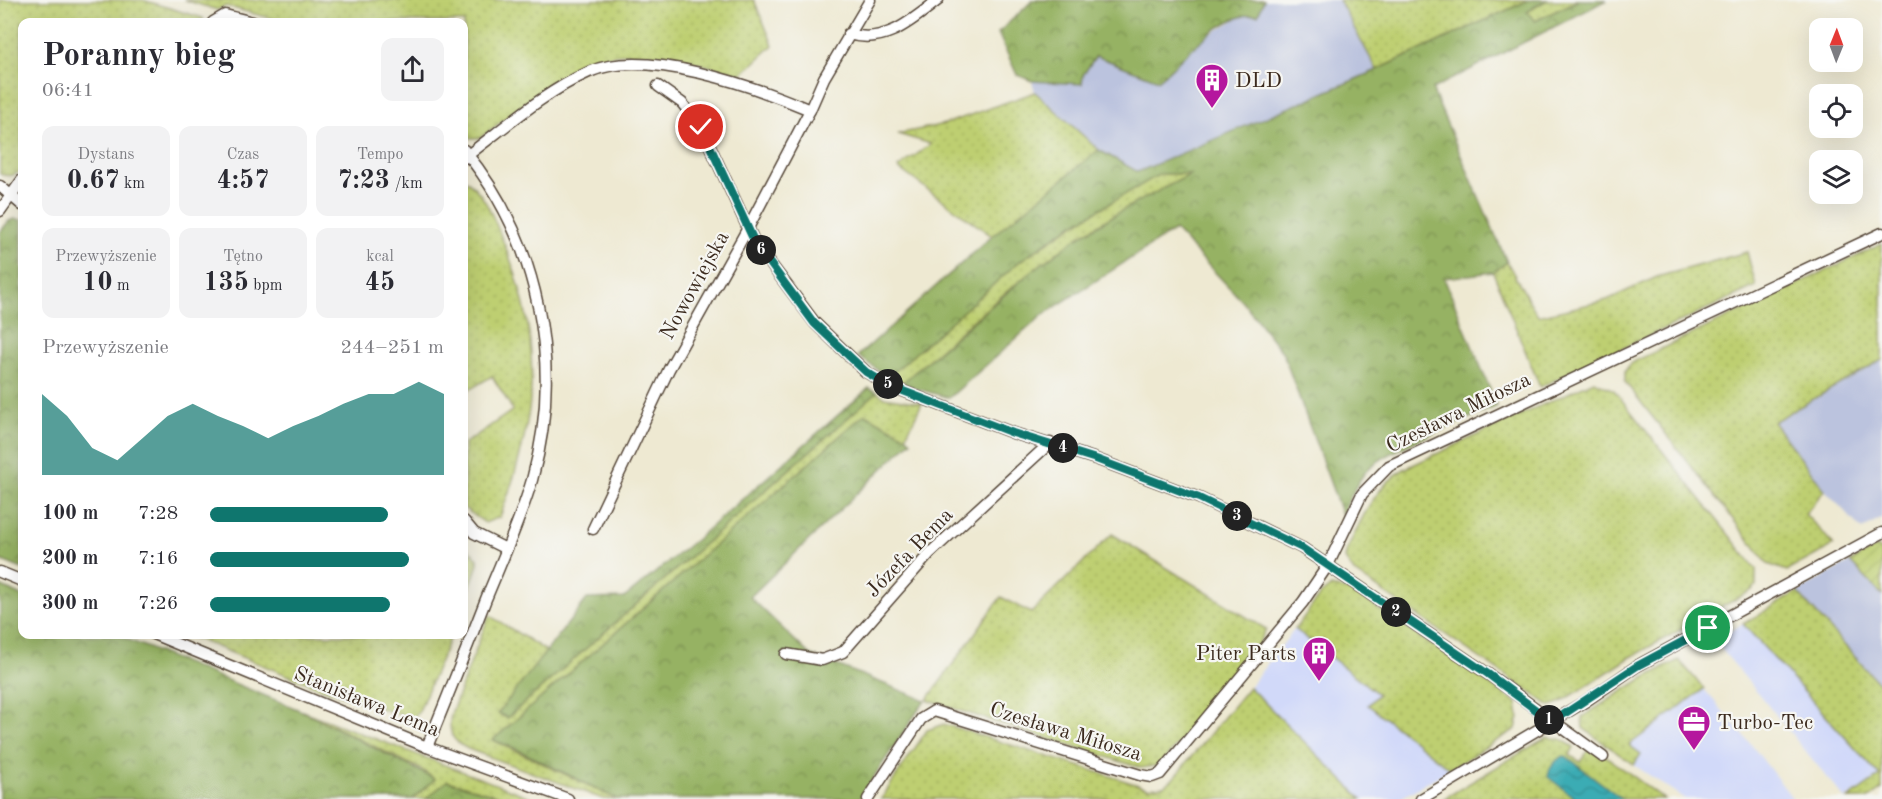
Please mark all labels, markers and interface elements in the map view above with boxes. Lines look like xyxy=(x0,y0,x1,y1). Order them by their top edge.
north arrow xyxy=(1809,18,1863,72)
map controls xyxy=(1809,18,1863,204)
button: share xyxy=(381,38,444,101)
text: Poranny bieg xyxy=(42,40,235,73)
building icon: DLD xyxy=(1194,62,1230,109)
place label: DLD xyxy=(1235,71,1282,92)
text: 06:41 xyxy=(42,81,94,101)
button: locate xyxy=(1809,84,1863,138)
pin xyxy=(675,101,726,152)
icon: check xyxy=(684,110,717,143)
text: Dystans xyxy=(78,147,135,163)
text: Czas xyxy=(227,147,259,163)
text: Tempo xyxy=(357,147,403,163)
button: layers xyxy=(1809,150,1863,204)
text: 0.67 xyxy=(67,168,120,194)
text: 4:57 xyxy=(217,168,269,194)
text: 7:23 xyxy=(337,168,390,194)
text: km xyxy=(120,176,145,192)
text: /km xyxy=(390,176,423,192)
street label: Nowowiejska xyxy=(657,228,734,343)
pin: 6 xyxy=(746,235,776,265)
text: 6 xyxy=(756,242,766,258)
text: Przewyższenie xyxy=(55,249,157,265)
text: Tętno xyxy=(223,249,263,265)
text: kcal xyxy=(366,249,394,265)
text: 10 xyxy=(82,270,112,296)
text: 135 xyxy=(204,270,249,296)
text: 45 xyxy=(365,270,395,296)
text: m xyxy=(112,278,130,294)
text: bpm xyxy=(249,278,282,294)
text: Przewyższenie xyxy=(42,338,169,358)
text: 244–251 m xyxy=(341,338,444,358)
pin: 5 xyxy=(873,369,903,399)
street label: Czesława Miłosza xyxy=(1383,369,1534,457)
text: 5 xyxy=(883,376,893,392)
pin: 4 xyxy=(1048,433,1078,463)
text: 4 xyxy=(1058,440,1068,456)
pin: 3 xyxy=(1222,501,1252,531)
text: 100 m xyxy=(42,504,98,524)
text: 7:28 xyxy=(138,504,178,524)
street label: Józefa Bema xyxy=(863,504,958,602)
text: 3 xyxy=(1232,508,1242,524)
text: 200 m xyxy=(42,549,98,569)
text: 7:16 xyxy=(138,549,178,569)
text: 300 m xyxy=(42,594,98,614)
text: 7:26 xyxy=(138,594,178,614)
pin: 2 xyxy=(1381,597,1411,627)
pin xyxy=(1682,602,1733,653)
text: 2 xyxy=(1391,604,1401,620)
icon: arrive xyxy=(1691,611,1724,644)
building icon: Piter Parts xyxy=(1301,635,1337,682)
place label: Piter Parts xyxy=(1196,644,1296,665)
street label: Stanisława Lema xyxy=(291,664,442,741)
street label: Czesława Miłosza xyxy=(987,699,1144,766)
office icon: Turbo-Tec xyxy=(1676,704,1712,751)
pin: 1 xyxy=(1534,705,1564,735)
text: 1 xyxy=(1544,712,1554,728)
place label: Turbo-Tec xyxy=(1717,713,1813,734)

